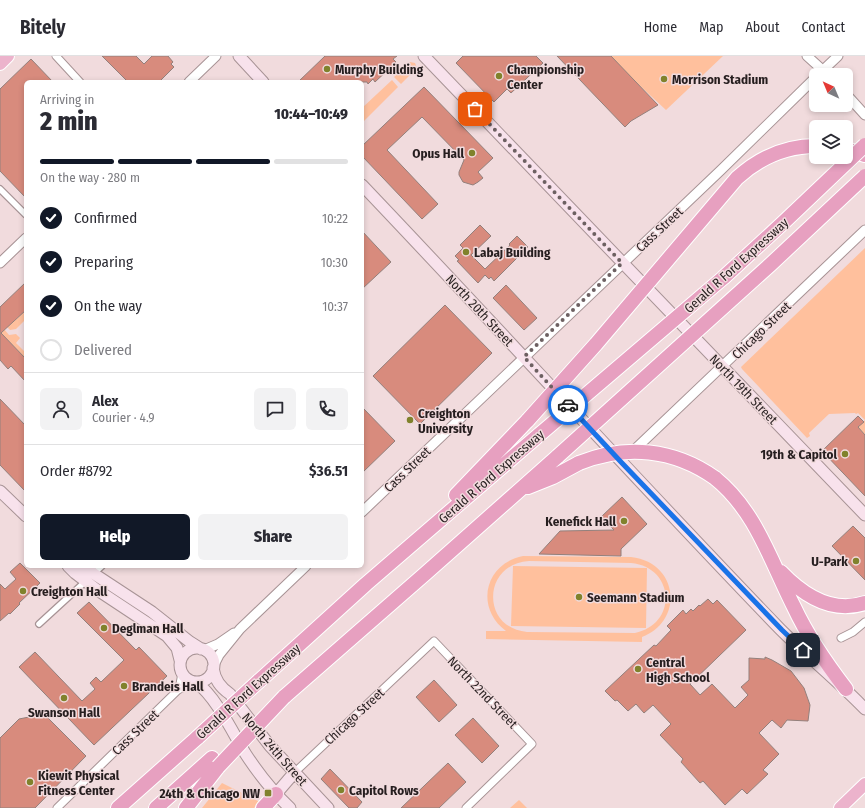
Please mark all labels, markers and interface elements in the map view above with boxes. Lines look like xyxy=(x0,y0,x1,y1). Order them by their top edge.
text: Bitely xyxy=(20,16,66,39)
text: Home xyxy=(644,19,677,36)
text: Map xyxy=(699,19,723,36)
text: About xyxy=(745,19,780,36)
text: Contact xyxy=(802,19,845,36)
place label: Murphy Building xyxy=(335,62,424,77)
place label: Championship Center xyxy=(507,62,584,92)
marker: Murphy Building xyxy=(322,64,332,74)
north arrow xyxy=(809,68,853,112)
map controls xyxy=(809,68,853,164)
marker: Championship Center xyxy=(494,71,504,81)
place label: Morrison Stadium xyxy=(672,72,768,87)
marker: Morrison Stadium xyxy=(659,74,669,84)
text: Arriving in xyxy=(40,92,94,107)
pin xyxy=(458,92,492,126)
icon: bag xyxy=(464,98,486,120)
text: 10:44–10:49 xyxy=(274,105,348,123)
text: 2 min xyxy=(40,106,98,137)
button: layers xyxy=(809,120,853,164)
place label: Opus Hall xyxy=(412,146,464,161)
marker: Opus Hall xyxy=(467,148,477,158)
text: On the way · 280 m xyxy=(40,170,140,185)
street label: Cass Street xyxy=(633,203,686,255)
icon: check xyxy=(40,207,62,229)
text: Confirmed xyxy=(74,209,137,227)
text: 10:22 xyxy=(322,211,348,226)
street label: Gerald R Ford Expressway xyxy=(681,215,791,316)
place label: Labaj Building xyxy=(474,245,551,260)
marker: Labaj Building xyxy=(461,247,471,257)
icon: check xyxy=(40,251,62,273)
text: Preparing xyxy=(74,253,133,271)
text: 10:30 xyxy=(321,255,348,270)
street label: North 20th Street xyxy=(443,272,517,350)
icon: check xyxy=(40,295,62,317)
text: On the way xyxy=(74,297,142,315)
street label: Chicago Street xyxy=(729,298,794,362)
text: 10:37 xyxy=(322,299,348,314)
text: Delivered xyxy=(74,341,132,359)
street label: North 19th Street xyxy=(707,351,781,428)
courier xyxy=(548,385,588,425)
button: person xyxy=(40,388,82,430)
button: chat xyxy=(254,388,296,430)
button: phone xyxy=(306,388,348,430)
text: Alex xyxy=(92,392,119,410)
icon: car xyxy=(557,394,579,416)
place label: Creighton University xyxy=(418,406,474,436)
text: Courier · 4.9 xyxy=(92,410,155,425)
marker: Creighton University xyxy=(405,415,415,425)
street label: Gerald R Ford Expressway xyxy=(436,426,547,526)
street label: Cass Street xyxy=(381,443,434,495)
place label: 19th & Capitol xyxy=(761,447,837,462)
marker: 19th & Capitol xyxy=(840,449,850,459)
text: Order #8792 xyxy=(40,462,112,480)
text: $36.51 xyxy=(309,462,348,480)
button: Help xyxy=(40,514,190,560)
button: Share xyxy=(198,514,348,560)
place label: Kenefick Hall xyxy=(545,514,616,529)
marker: Kenefick Hall xyxy=(619,516,629,526)
place label: U-Park xyxy=(811,554,848,569)
marker: U-Park xyxy=(851,556,861,566)
place label: Creighton Hall xyxy=(31,584,108,599)
marker: Creighton Hall xyxy=(18,586,28,596)
place label: Seemann Stadium xyxy=(587,590,684,605)
marker: Seemann Stadium xyxy=(574,592,584,602)
place label: Deglman Hall xyxy=(112,621,184,636)
marker: Deglman Hall xyxy=(99,623,109,633)
pin xyxy=(786,633,820,667)
icon: home xyxy=(792,639,814,661)
street label: Gerald R Ford Expressway xyxy=(193,641,303,742)
street label: North 22nd Street xyxy=(445,653,521,732)
place label: Central High School xyxy=(646,655,710,685)
marker: Central High School xyxy=(633,664,643,674)
place label: Brandeis Hall xyxy=(132,679,204,694)
marker: Brandeis Hall xyxy=(119,681,129,691)
street label: Chicago Street xyxy=(321,684,388,748)
marker: Swanson Hall xyxy=(59,693,69,703)
place label: Swanson Hall xyxy=(28,705,101,720)
street label: Cass Street xyxy=(109,706,162,758)
street label: North 24th Street xyxy=(239,710,311,789)
place label: Kiewit Physical Fitness Center xyxy=(38,768,120,798)
marker: Kiewit Physical Fitness Center xyxy=(25,777,35,787)
place label: Capitol Rows xyxy=(349,783,419,798)
marker: Capitol Rows xyxy=(336,785,346,795)
place label: 24th & Chicago NW xyxy=(158,786,260,801)
marker: 24th & Chicago NW xyxy=(263,788,273,798)

